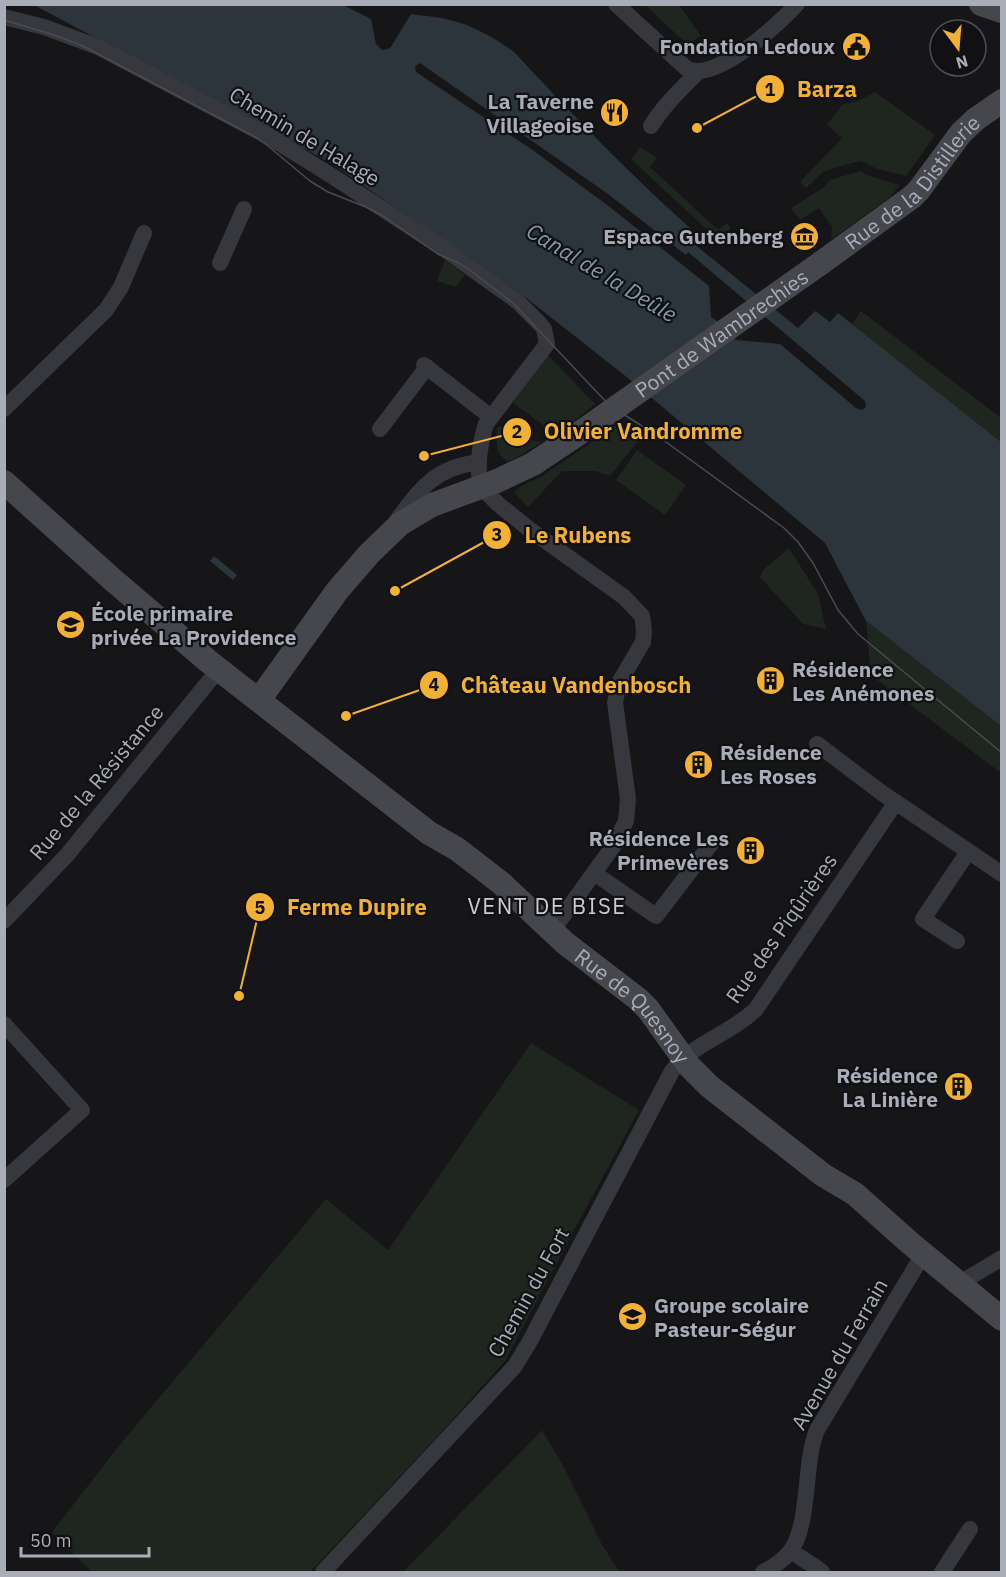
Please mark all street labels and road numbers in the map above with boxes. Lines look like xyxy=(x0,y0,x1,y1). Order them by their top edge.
street label: Chemin de Halage xyxy=(224,80,386,192)
street label: Rue de la Distillerie xyxy=(839,109,986,256)
street label: Pont de Wambrechies xyxy=(629,262,814,404)
street label: Rue de la Résistance xyxy=(23,698,169,866)
street label: Rue des Piqûrières xyxy=(719,848,843,1008)
street label: Rue de Quesnoy xyxy=(569,942,697,1069)
street label: Chemin du Fort xyxy=(481,1222,575,1362)
street label: Avenue du Ferrain xyxy=(784,1273,894,1435)

